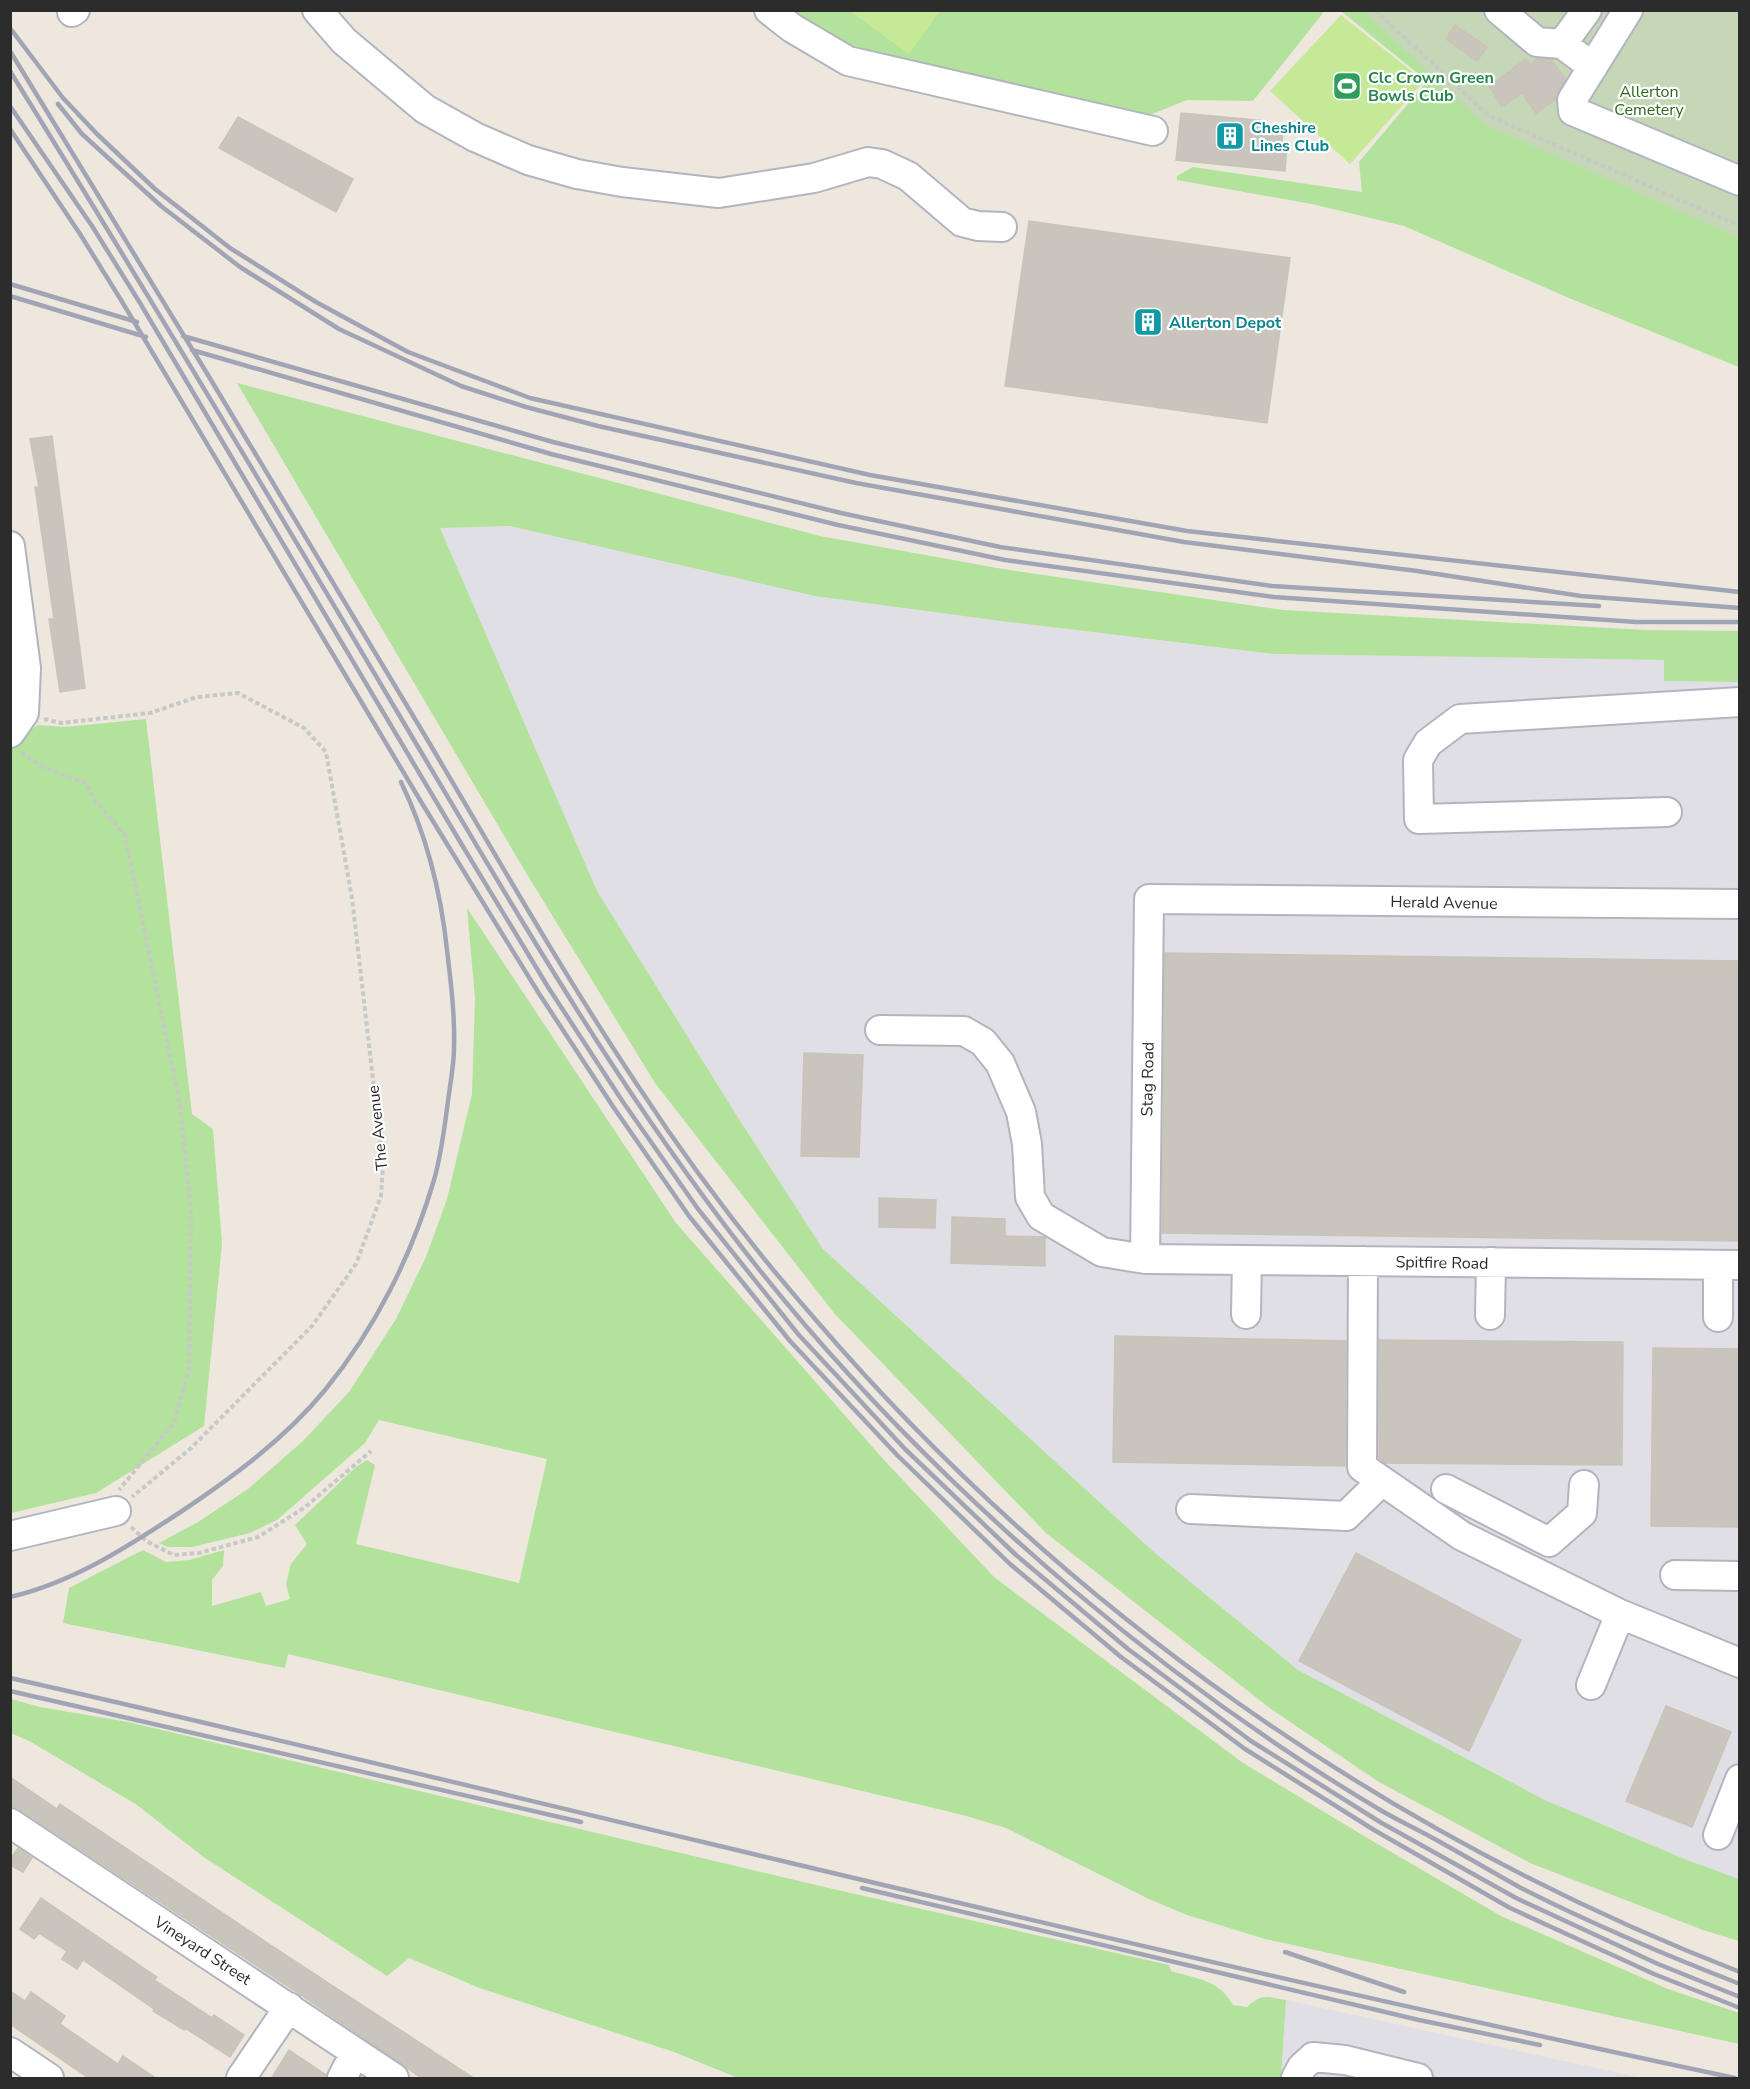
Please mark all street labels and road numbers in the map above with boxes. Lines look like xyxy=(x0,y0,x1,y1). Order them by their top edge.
street label: Herald Avenue xyxy=(1390,891,1498,915)
street label: Stag Road xyxy=(1136,1042,1160,1117)
street label: The Avenue xyxy=(363,1084,393,1172)
street label: Spitfire Road xyxy=(1395,1251,1489,1275)
street label: Vineyard Street xyxy=(149,1911,256,1991)

